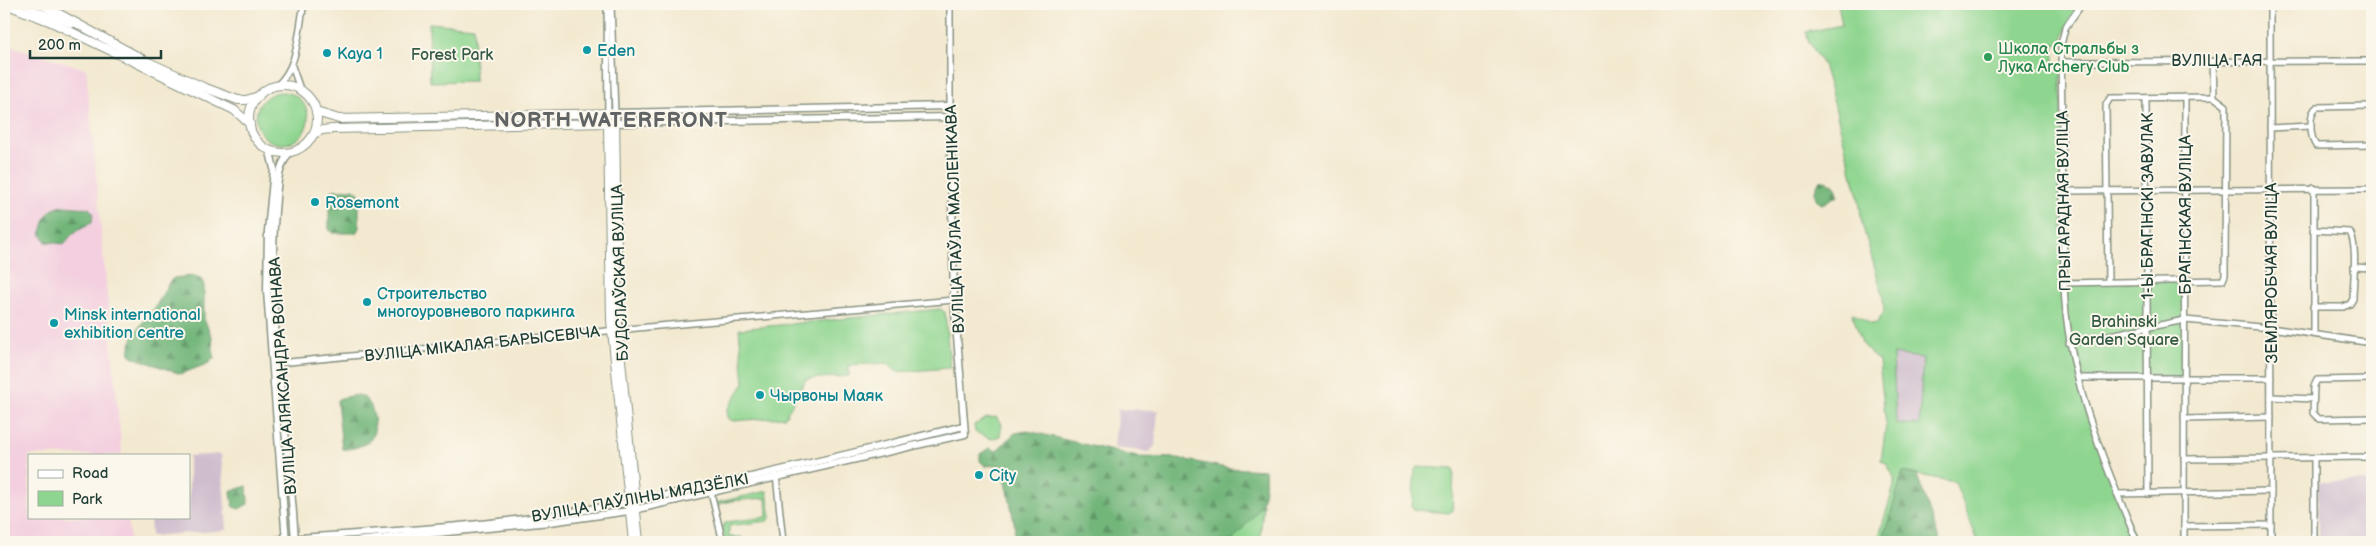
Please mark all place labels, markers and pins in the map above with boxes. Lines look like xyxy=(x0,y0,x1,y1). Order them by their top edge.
place label: Школа Стральбы з Лука Archery Club xyxy=(1997,40,2139,77)
place label: Eden xyxy=(597,42,635,61)
marker: Eden xyxy=(581,44,593,56)
place label: Kaya 1 xyxy=(337,45,383,64)
marker: Kaya 1 xyxy=(321,47,333,59)
marker: Школа Стральбы з Лука Archery Club xyxy=(1982,51,1994,63)
place label: Rosemont xyxy=(325,194,399,213)
marker: Rosemont xyxy=(309,196,321,208)
place label: Строительство многоуровневого паркинга xyxy=(377,285,576,322)
marker: Строительство многоуровневого паркинга xyxy=(361,296,373,308)
place label: Minsk international exhibition centre xyxy=(64,306,201,343)
marker: Minsk international exhibition centre xyxy=(48,317,60,329)
place label: Чырвоны Маяк xyxy=(770,387,883,406)
marker: Чырвоны Маяк xyxy=(754,389,766,401)
place label: City xyxy=(989,467,1017,486)
marker: City xyxy=(973,469,985,481)

